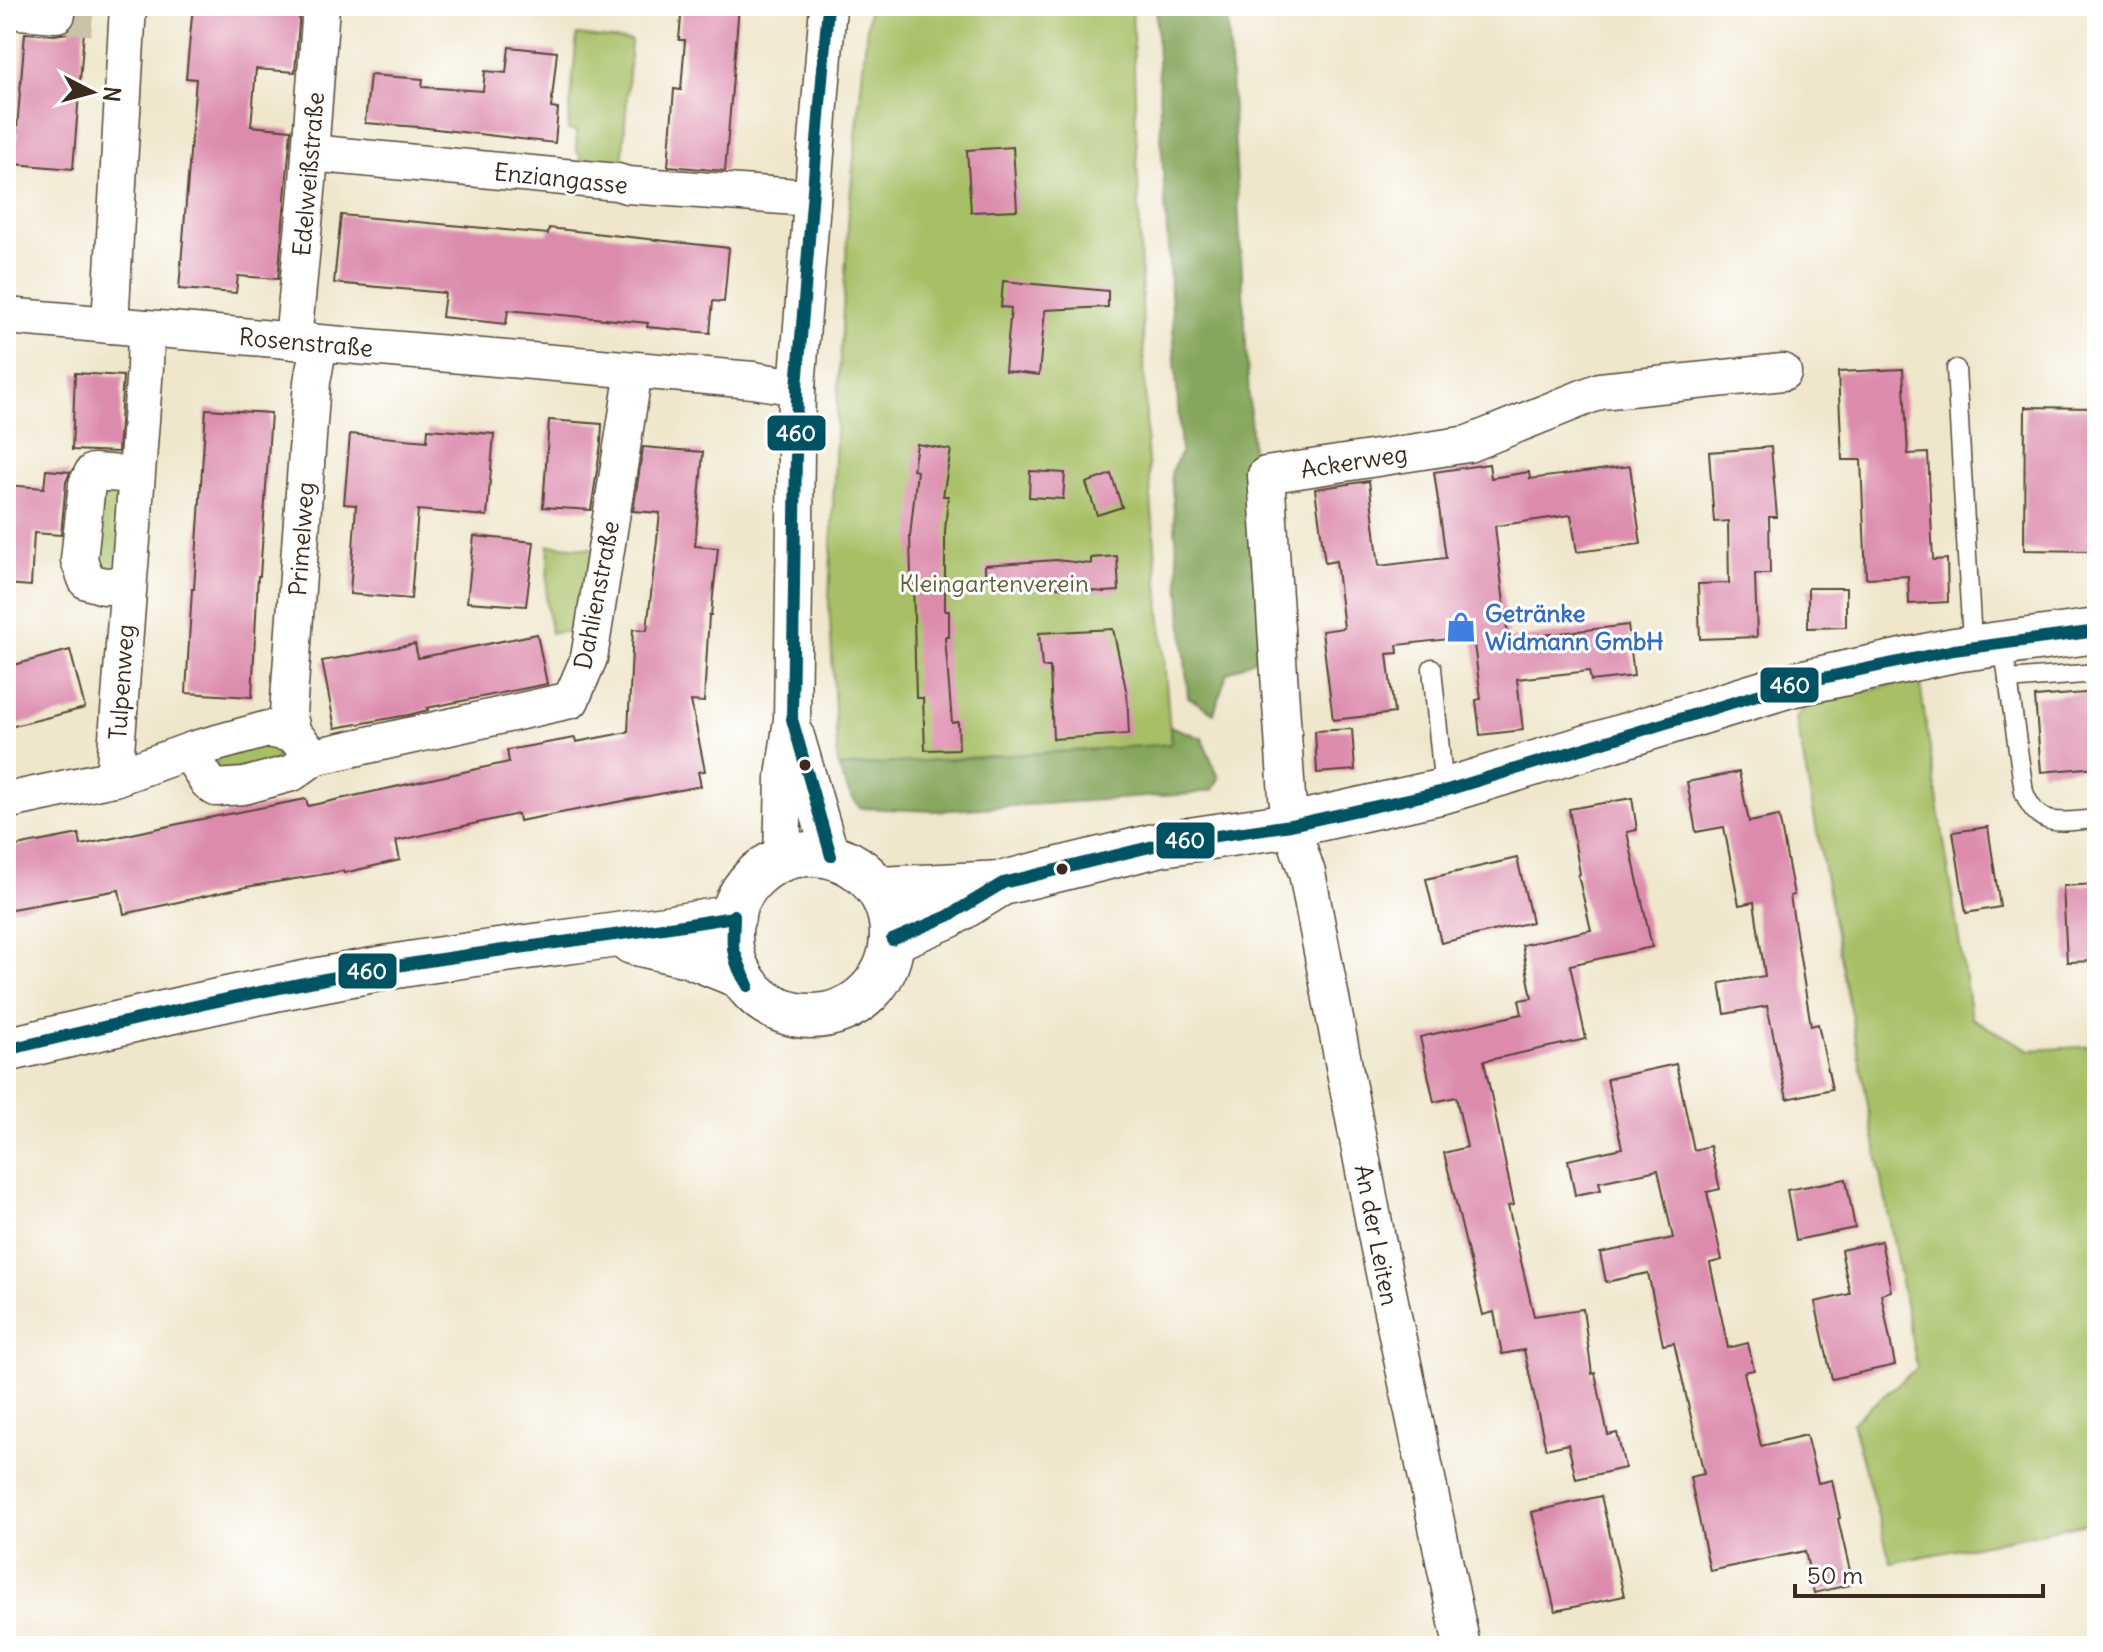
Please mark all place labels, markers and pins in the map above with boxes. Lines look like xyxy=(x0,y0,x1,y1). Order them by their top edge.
place label: Getränke Widmann GmbH xyxy=(1485,598,1663,656)
shop icon: Getränke Widmann GmbH xyxy=(1444,610,1478,644)
unlabelled marker xyxy=(797,757,813,773)
unlabelled marker xyxy=(1054,861,1070,877)

